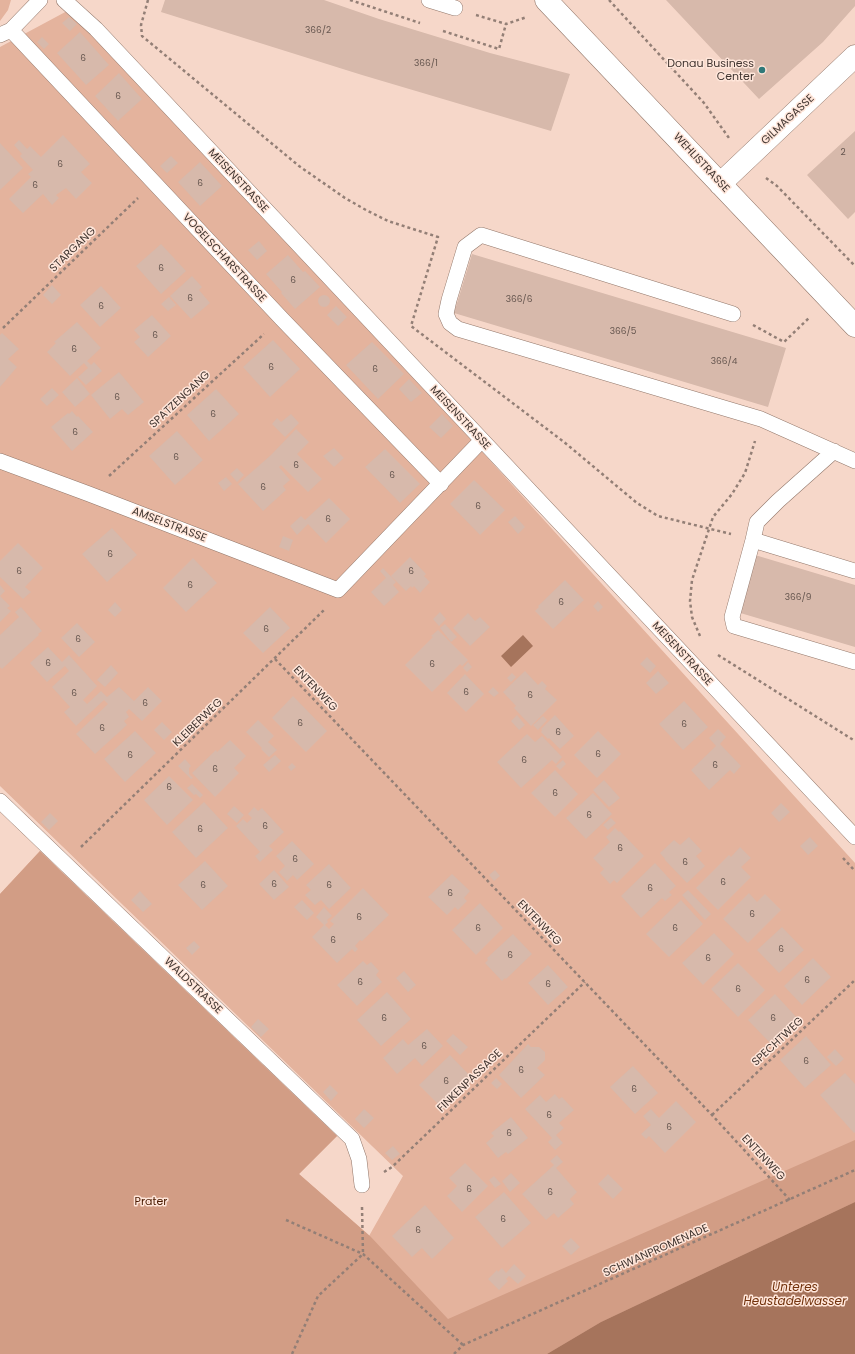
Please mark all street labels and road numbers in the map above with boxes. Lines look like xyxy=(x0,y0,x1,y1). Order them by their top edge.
street label: GILMAGASSE xyxy=(759,92,817,148)
street label: WEHLISTRASSE xyxy=(670,131,732,195)
street label: MEISENSTRASSE xyxy=(205,146,271,216)
street label: VOGELSCHARSTRASSE xyxy=(179,211,269,305)
street label: STARGANG xyxy=(47,225,99,275)
street label: SPATZENGANG xyxy=(147,369,213,431)
street label: MEISENSTRASSE xyxy=(427,383,493,453)
street label: AMSELSTRASSE xyxy=(130,505,208,545)
street label: MEISENSTRASSE xyxy=(649,619,715,689)
street label: ENTENWEG xyxy=(290,664,340,714)
street label: KLEIBERWEG xyxy=(171,696,225,750)
street label: ENTENWEG xyxy=(514,898,564,948)
street label: WALDSTRASSE xyxy=(161,955,225,1017)
street label: SPECHTWEG xyxy=(750,1015,806,1069)
street label: FINKENPASSAGE xyxy=(435,1047,505,1115)
street label: ENTENWEG xyxy=(739,1132,787,1184)
street label: SCHWANPROMENADE xyxy=(601,1222,711,1280)

